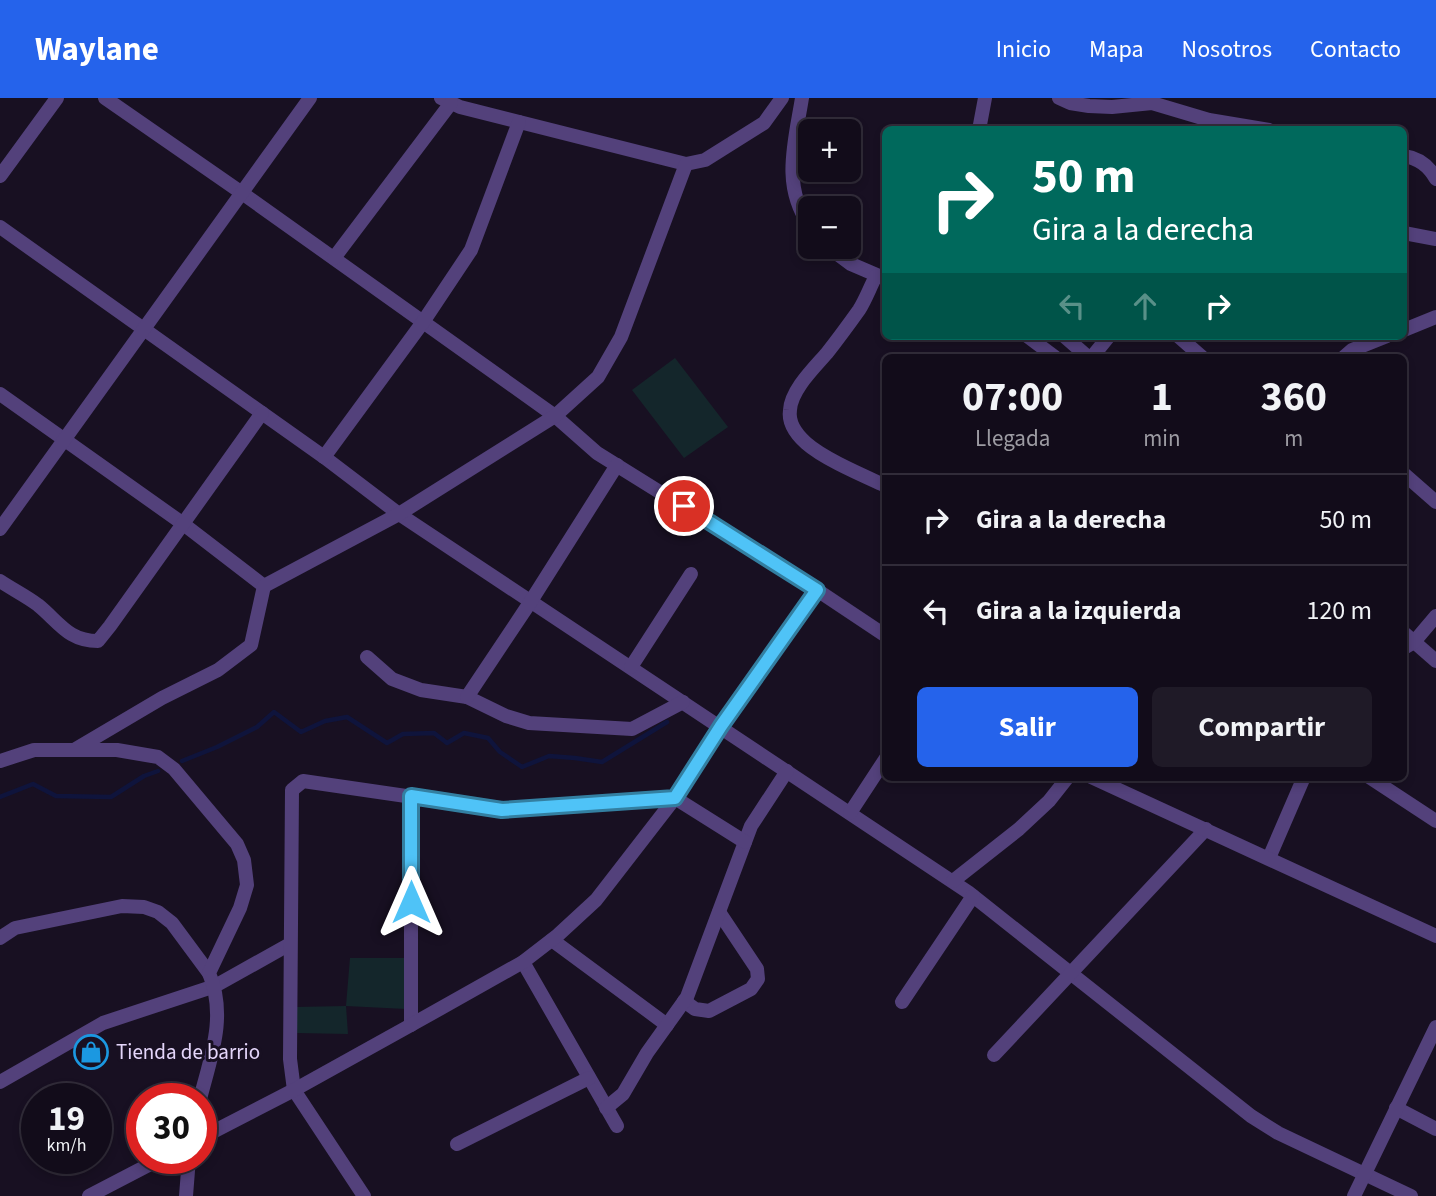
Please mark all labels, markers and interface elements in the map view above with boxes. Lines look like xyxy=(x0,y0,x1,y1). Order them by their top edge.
text: Waylane xyxy=(35,26,159,73)
text: Inicio xyxy=(996,32,1051,67)
text: Mapa xyxy=(1089,32,1144,67)
text: Nosotros xyxy=(1182,32,1272,67)
text: Contacto xyxy=(1310,32,1401,67)
map controls xyxy=(798,119,861,259)
button: + xyxy=(798,119,861,182)
text: 50 m xyxy=(1032,142,1136,212)
icon: right xyxy=(917,154,1008,245)
button: − xyxy=(798,196,861,259)
text: Gira a la derecha xyxy=(1032,207,1254,253)
icon: left xyxy=(1053,287,1091,325)
icon: ahead xyxy=(1126,287,1164,325)
icon: right xyxy=(1199,287,1237,325)
text: 07:00 xyxy=(962,367,1063,427)
text: 1 xyxy=(1151,367,1173,427)
text: 360 xyxy=(1260,367,1327,427)
text: Llegada xyxy=(975,422,1050,455)
text: min xyxy=(1143,422,1181,455)
text: m xyxy=(1284,422,1303,455)
pin xyxy=(654,476,714,536)
icon: arrive xyxy=(665,487,703,525)
icon: right xyxy=(917,501,955,539)
text: Gira a la derecha xyxy=(976,501,1166,538)
text: 50 m xyxy=(1319,501,1372,538)
icon: left xyxy=(917,592,955,630)
text: Gira a la izquierda xyxy=(976,592,1181,629)
text: 120 m xyxy=(1306,592,1372,629)
button: Salir xyxy=(917,687,1138,767)
button: Compartir xyxy=(1152,687,1372,767)
position arrow xyxy=(374,865,448,939)
shop icon: Tienda de barrio xyxy=(72,1033,110,1071)
place label: Tienda de barrio xyxy=(116,1037,260,1067)
speed limit sign: 30 xyxy=(126,1083,217,1174)
text: 19 xyxy=(48,1094,85,1144)
text: km/h xyxy=(47,1133,86,1158)

